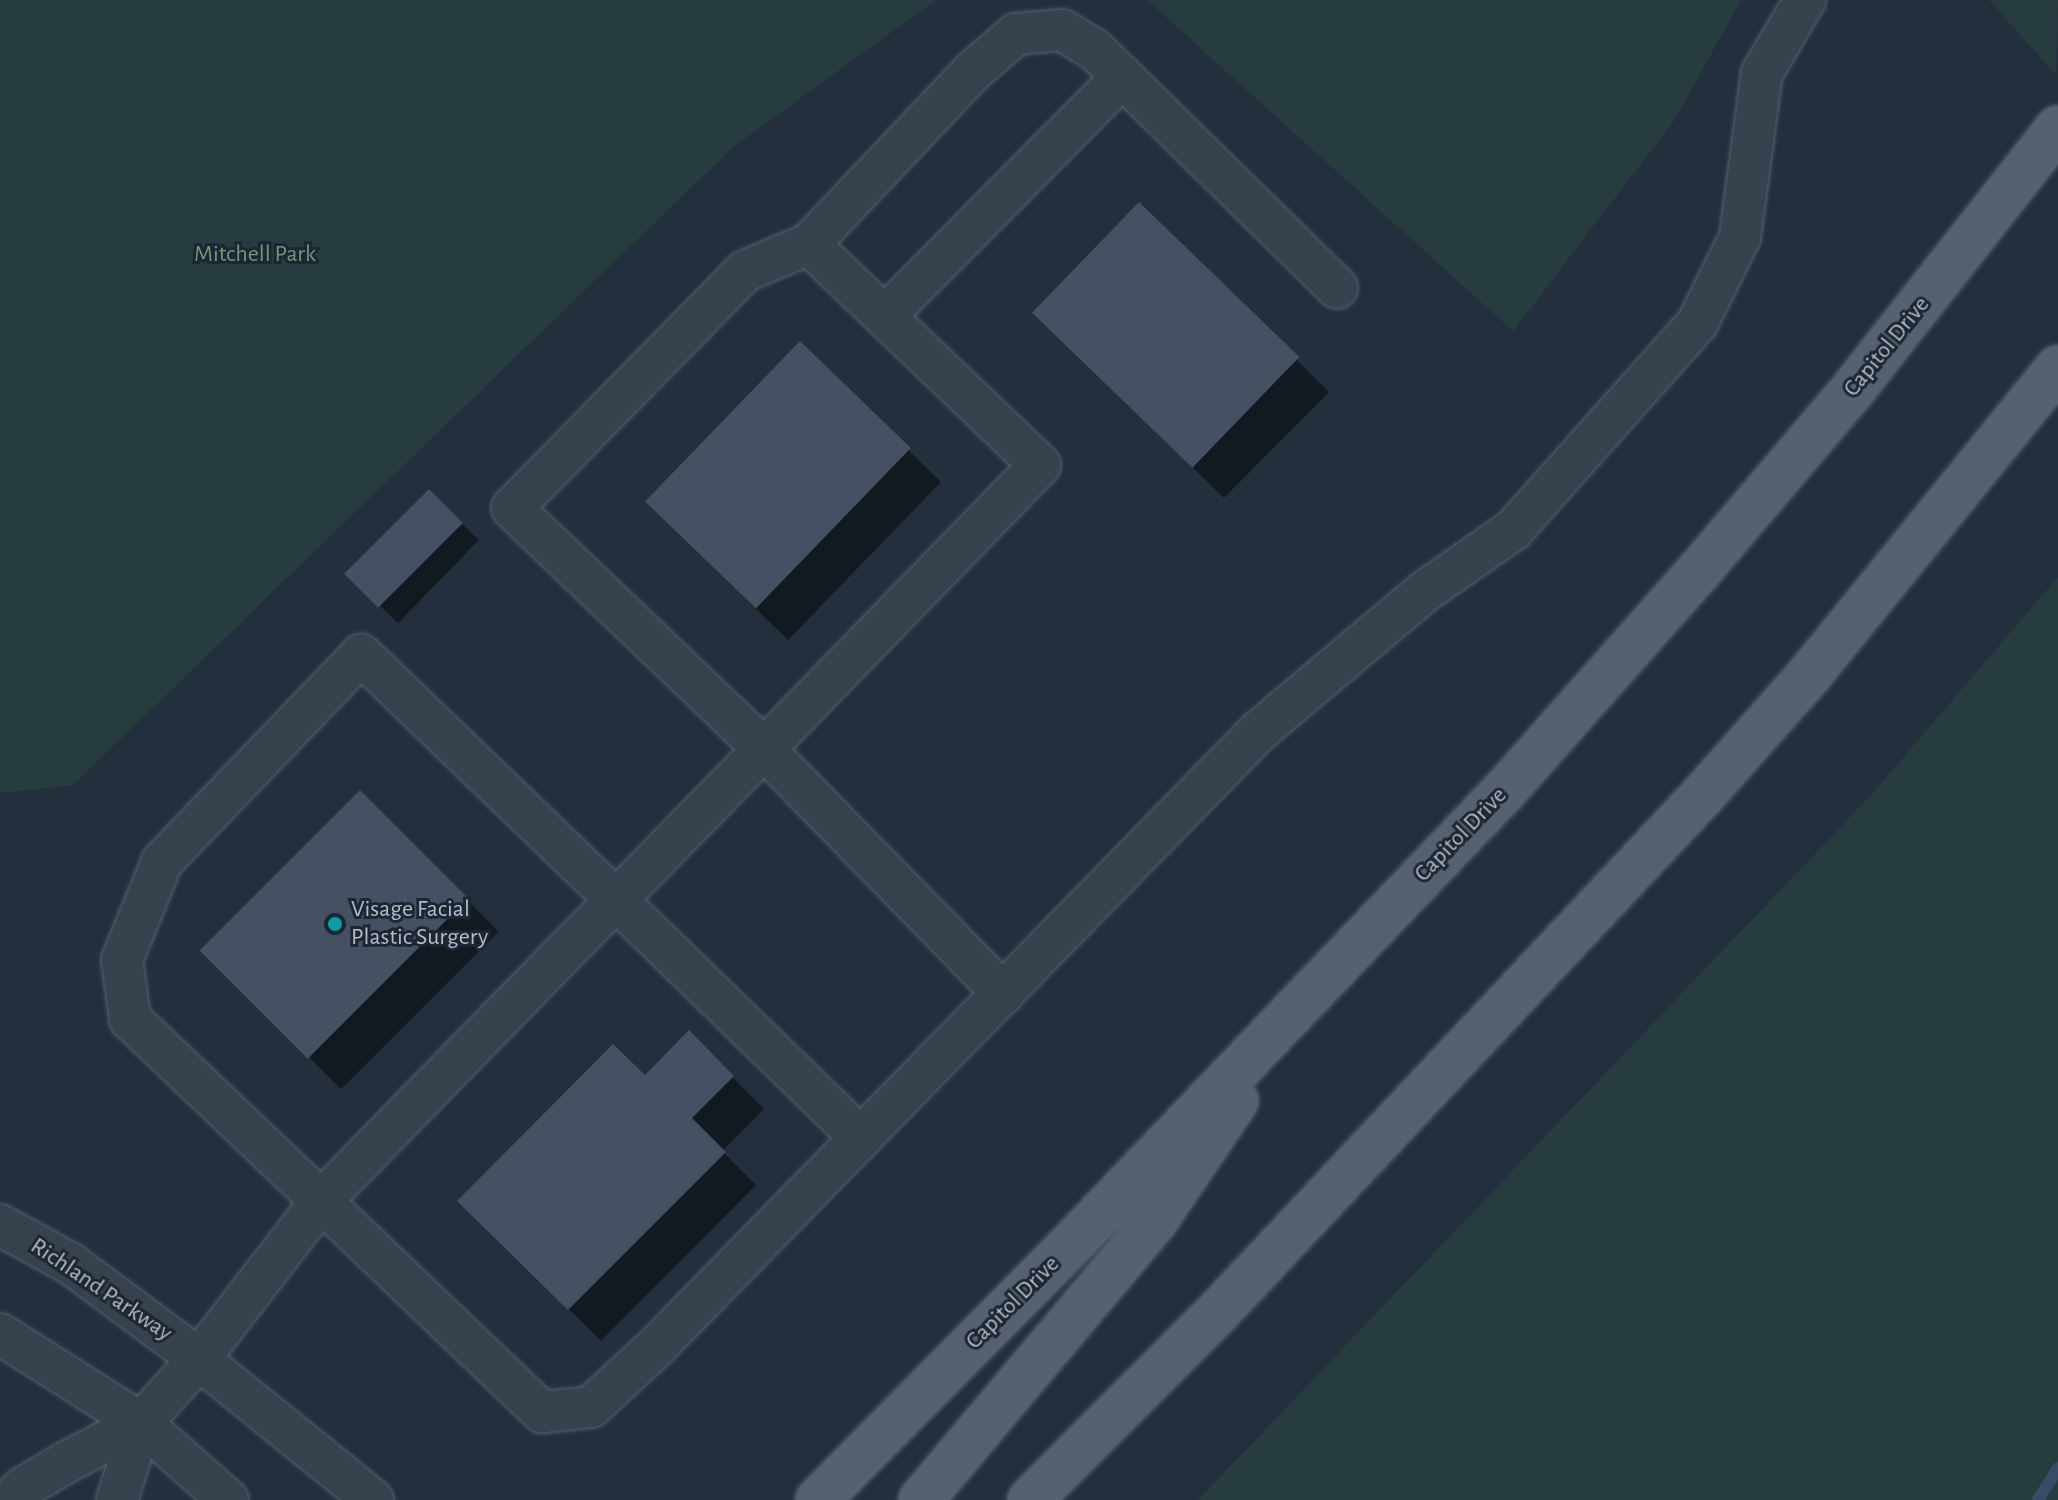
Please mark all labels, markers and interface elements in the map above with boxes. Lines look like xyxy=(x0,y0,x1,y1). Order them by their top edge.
park label: Mitchell Park xyxy=(194,241,316,269)
street label: Capitol Drive xyxy=(1838,291,1936,403)
street label: Capitol Drive xyxy=(1409,782,1513,888)
place label: Visage Facial Plastic Surgery xyxy=(351,896,488,952)
marker: Visage Facial Plastic Surgery xyxy=(326,915,344,933)
street label: Richland Parkway xyxy=(25,1232,177,1348)
street label: Capitol Drive xyxy=(960,1250,1066,1356)

